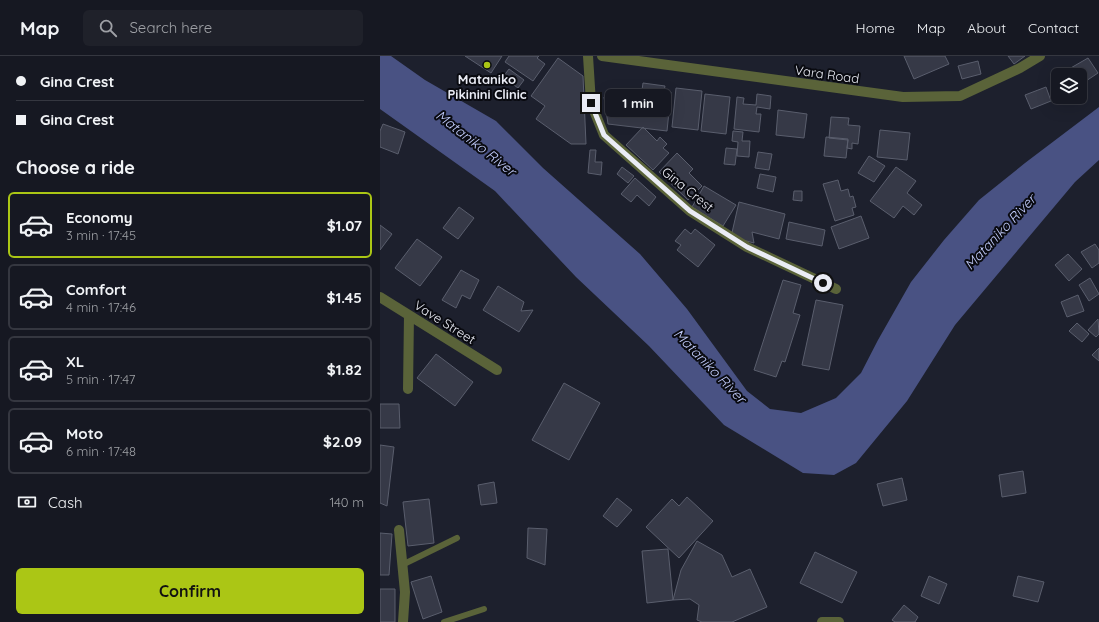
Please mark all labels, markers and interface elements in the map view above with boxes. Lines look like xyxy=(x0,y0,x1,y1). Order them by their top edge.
search box xyxy=(83,10,363,46)
text: Map xyxy=(20,16,59,40)
icon: search xyxy=(97,17,119,39)
text: Search here xyxy=(129,18,212,37)
text: Home xyxy=(856,19,895,37)
text: Map xyxy=(917,19,945,37)
text: About xyxy=(967,19,1006,37)
text: Contact xyxy=(1028,19,1079,37)
marker: Mataniko Pikinini Clinic xyxy=(482,60,492,70)
street label: Vara Road xyxy=(794,62,860,86)
map controls xyxy=(1051,68,1087,104)
button: layers xyxy=(1051,68,1087,104)
place label: Mataniko Pikinini Clinic xyxy=(448,71,527,102)
text: Gina Crest xyxy=(40,72,114,91)
callout: 1 min xyxy=(605,89,671,117)
route end xyxy=(582,94,600,112)
text: 1 min xyxy=(622,95,654,111)
water label: Mataniko River xyxy=(432,106,521,181)
text: Gina Crest xyxy=(40,110,114,129)
text: Choose a ride xyxy=(16,156,135,179)
street label: Gina Crest xyxy=(659,163,717,215)
water label: Mataniko River xyxy=(960,189,1041,274)
icon: car xyxy=(18,207,54,243)
text: Economy xyxy=(66,208,133,227)
text: $1.07 xyxy=(327,216,362,235)
text: 3 min · 17:45 xyxy=(66,227,136,243)
route start xyxy=(814,274,832,292)
icon: car xyxy=(18,279,54,315)
text: Comfort xyxy=(66,280,127,299)
text: $1.45 xyxy=(326,288,362,307)
street label: Vave Street xyxy=(411,297,479,347)
text: 4 min · 17:46 xyxy=(66,299,136,315)
water label: Mataniko River xyxy=(670,325,751,408)
icon: car xyxy=(18,351,54,387)
text: XL xyxy=(66,352,84,371)
text: $1.82 xyxy=(327,360,362,379)
text: 5 min · 17:47 xyxy=(66,371,135,387)
icon: car xyxy=(18,423,54,459)
text: Moto xyxy=(66,424,103,443)
text: $2.09 xyxy=(323,432,362,451)
text: 6 min · 17:48 xyxy=(66,443,136,459)
icon: cash xyxy=(16,491,38,513)
text: Cash xyxy=(48,493,82,512)
text: 140 m xyxy=(329,494,364,510)
button: Confirm xyxy=(16,568,364,614)

